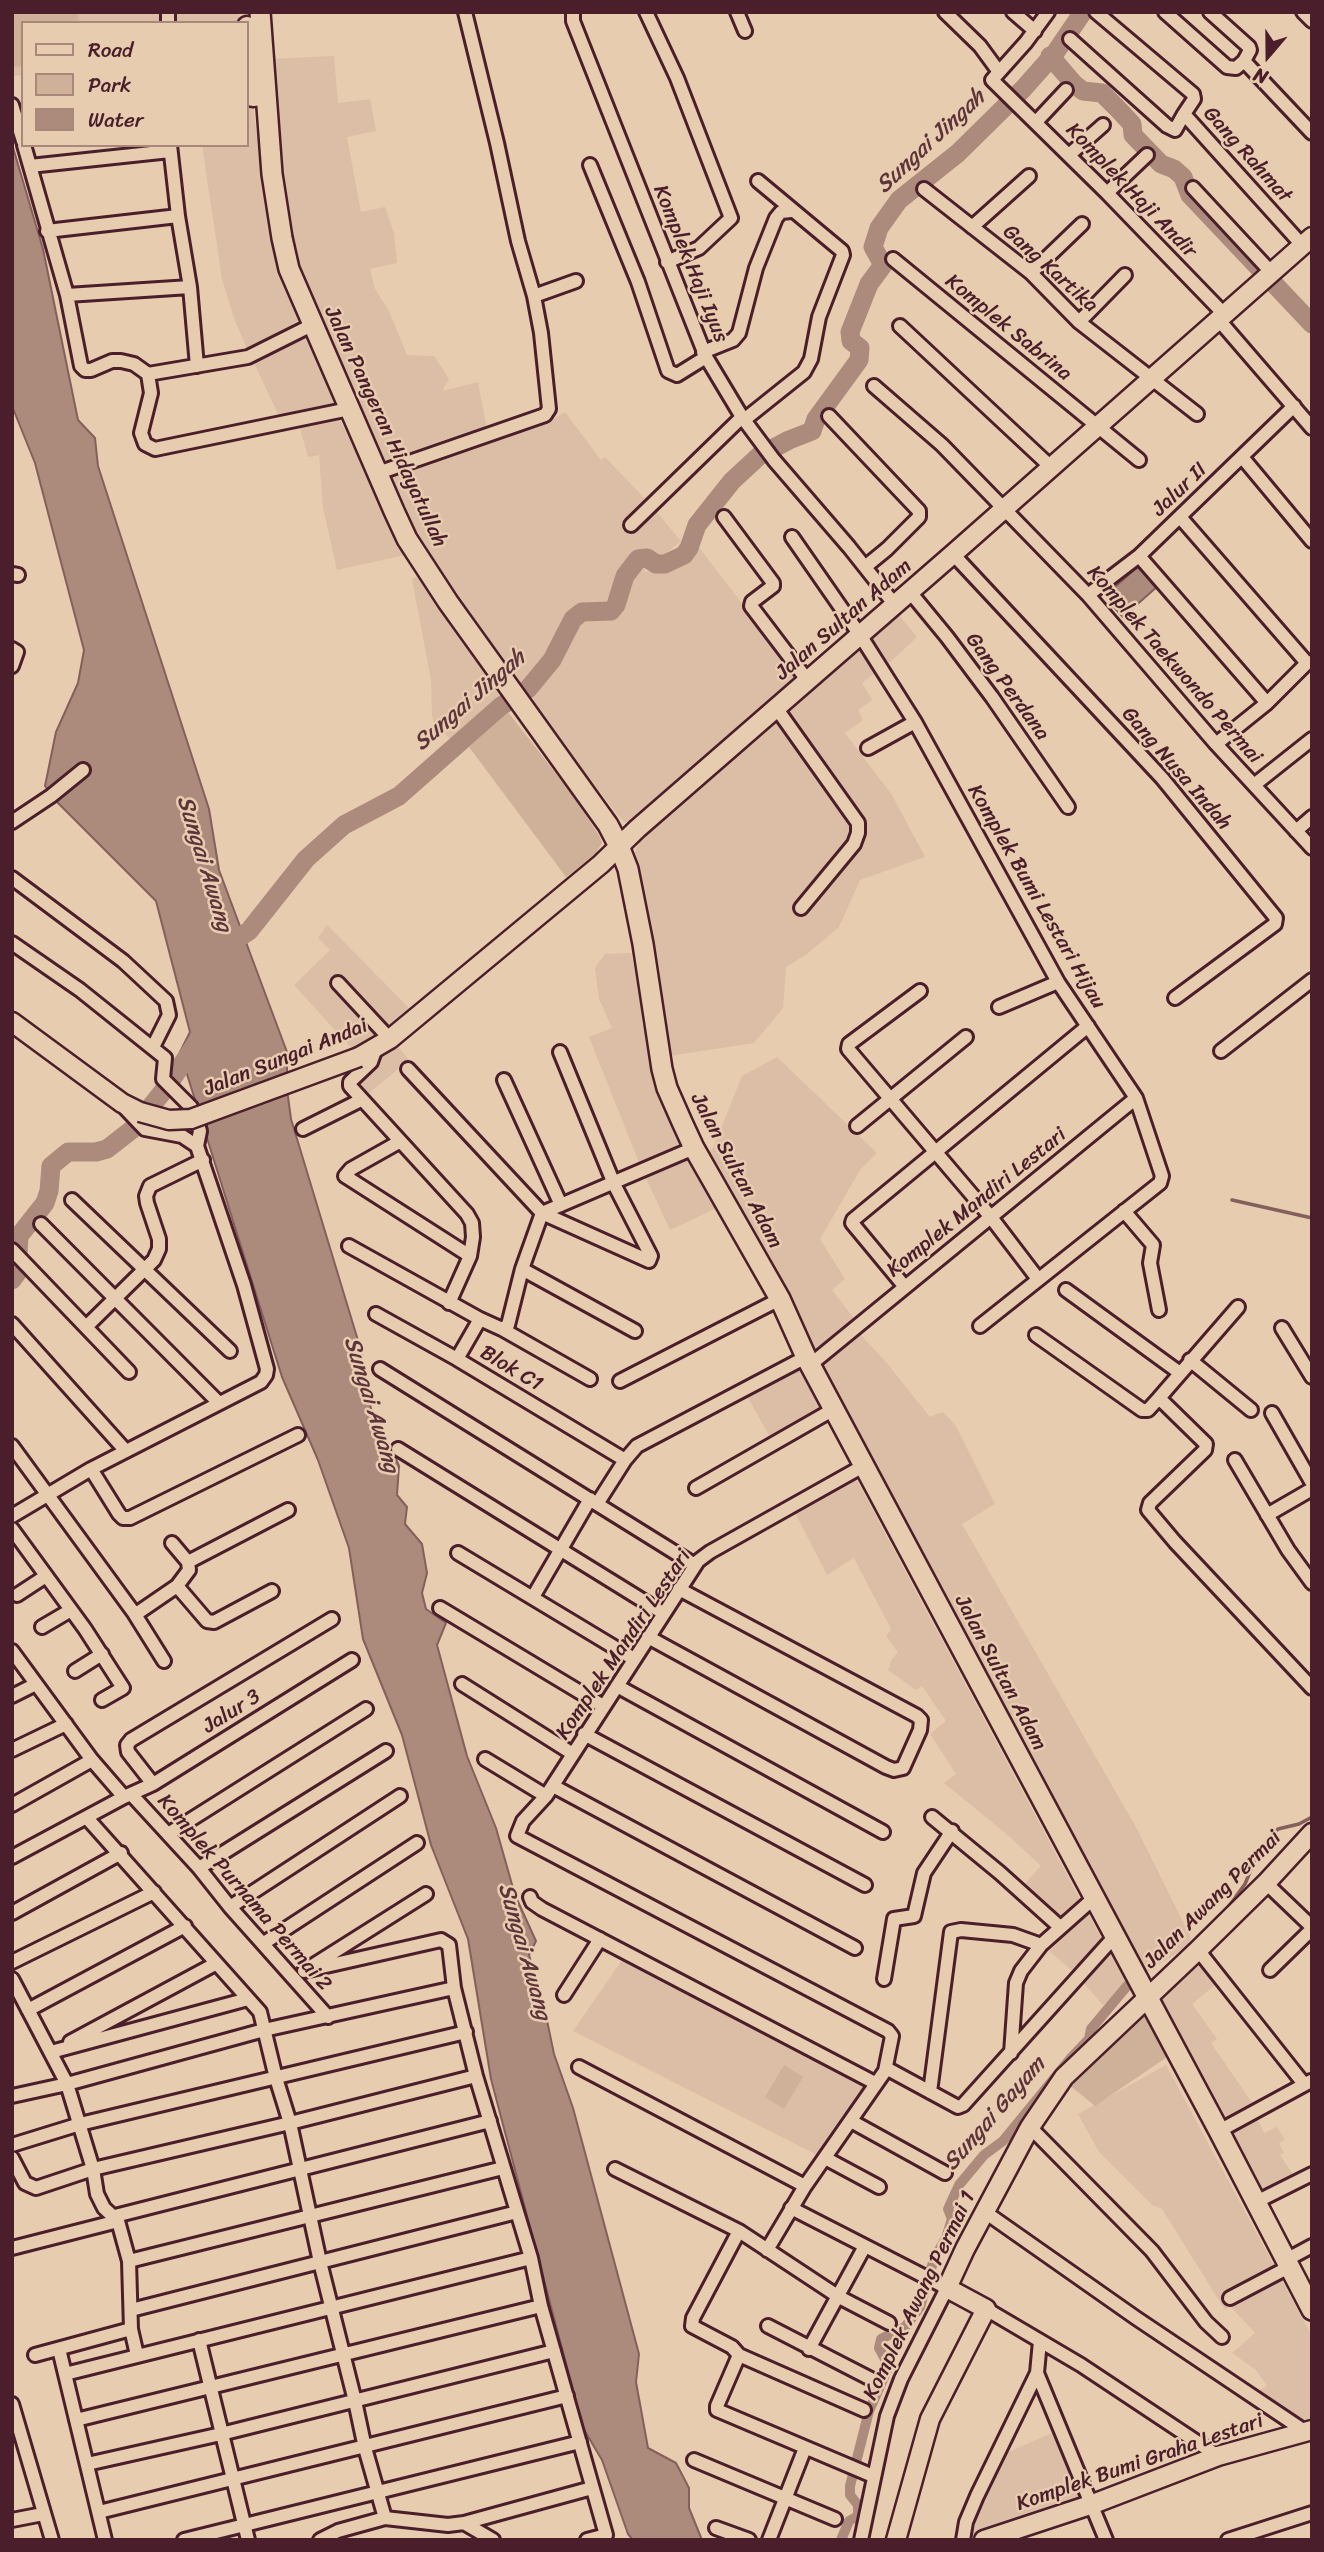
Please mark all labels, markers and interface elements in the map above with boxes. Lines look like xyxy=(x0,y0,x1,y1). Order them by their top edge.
legend xyxy=(21,21,248,147)
north arrow xyxy=(1233,21,1303,91)
text: Road xyxy=(88,31,133,69)
text: N xyxy=(1249,58,1272,94)
text: Park xyxy=(88,66,131,104)
water label: Sungai Jingah xyxy=(871,84,991,200)
text: Water xyxy=(88,101,143,139)
street label: Gang Rahmat xyxy=(1197,102,1297,208)
street label: Komplek Haji Andir xyxy=(1060,118,1202,264)
street label: Komplek Haji Iyus xyxy=(647,182,733,346)
street label: Gang Kartika xyxy=(997,220,1103,318)
street label: Komplek Sabrina xyxy=(940,269,1076,387)
street label: Jalan Pangeran Hidayatullah xyxy=(318,303,452,551)
street label: Jalur II xyxy=(1147,458,1213,522)
street label: Jalan Sultan Adam xyxy=(771,554,917,686)
street label: Komplek Taekwondo Permai xyxy=(1081,561,1267,769)
street label: Gang Perdana xyxy=(960,628,1054,746)
water label: Sungai Jingah xyxy=(408,645,532,757)
street label: Gang Nusa Indah xyxy=(1116,702,1236,836)
street label: Komplek Bumi Lestari Hijau xyxy=(961,780,1111,1014)
water label: Sungai Awang xyxy=(170,792,238,936)
street label: Jalan Sungai Andai xyxy=(200,1014,372,1102)
street label: Jalan Sultan Adam xyxy=(684,1089,788,1253)
street label: Komplek Mandiri Lestari xyxy=(882,1123,1072,1283)
water label: Sungai Awang xyxy=(337,1333,405,1477)
street label: Blok C1 xyxy=(475,1341,547,1397)
street label: Komplek Mandiri Lestari xyxy=(551,1545,697,1745)
street label: Jalan Sultan Adam xyxy=(948,1591,1052,1755)
street label: Jalur 3 xyxy=(199,1685,265,1739)
street label: Komplek Purnama Permai 2 xyxy=(152,1789,336,1997)
street label: Jalan Awang Permai xyxy=(1139,1826,1287,1974)
water label: Sungai Awang xyxy=(491,1880,557,2024)
water label: Sungai Gayam xyxy=(938,2051,1052,2177)
street label: Komplek Awang Permai 1 xyxy=(858,2187,982,2405)
street label: Komplek Bumi Graha Lestari xyxy=(1013,2409,1267,2517)

